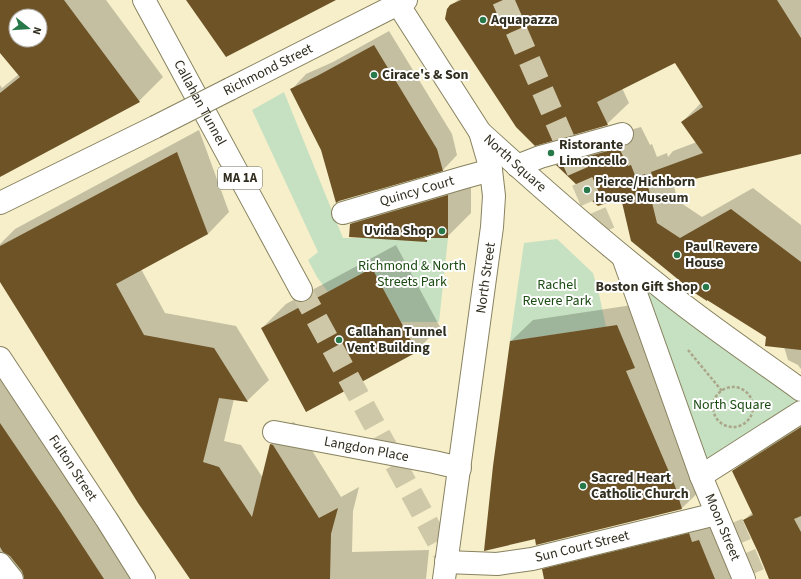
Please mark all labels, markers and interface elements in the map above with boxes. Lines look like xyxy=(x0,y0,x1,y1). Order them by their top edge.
north arrow xyxy=(8,8,48,48)
place label: Aquapazza xyxy=(490,10,558,30)
marker: Aquapazza xyxy=(478,15,488,25)
text: N xyxy=(29,25,45,36)
street label: Richmond Street xyxy=(220,39,316,101)
street label: Callahan Tunnel xyxy=(168,56,231,150)
place label: Cirace's & Son xyxy=(382,65,469,85)
marker: Cirace's & Son xyxy=(369,70,379,80)
street label: North Square xyxy=(479,130,551,197)
place label: Ristorante Limoncello xyxy=(559,135,627,171)
marker: Ristorante Limoncello xyxy=(546,148,556,158)
road number: MA 1A xyxy=(218,167,262,189)
street label: Quincy Court xyxy=(377,171,457,212)
place label: Pierce/Hichborn House Museum xyxy=(595,172,695,208)
marker: Pierce/Hichborn House Museum xyxy=(582,185,592,195)
place label: Uvida Shop xyxy=(364,221,434,241)
marker: Uvida Shop xyxy=(437,226,447,236)
place label: Paul Revere House xyxy=(685,237,758,273)
street label: North Street xyxy=(471,241,501,315)
marker: Paul Revere House xyxy=(672,250,682,260)
park label: Richmond & North Streets Park xyxy=(358,256,466,292)
park label: Rachel Revere Park xyxy=(523,275,592,311)
place label: Boston Gift Shop xyxy=(595,277,698,297)
marker: Boston Gift Shop xyxy=(701,282,711,292)
place label: Callahan Tunnel Vent Building xyxy=(346,322,447,358)
marker: Callahan Tunnel Vent Building xyxy=(334,335,344,345)
park label: North Square xyxy=(693,395,771,415)
street label: Fulton Street xyxy=(44,431,102,505)
street label: Langdon Place xyxy=(322,432,410,467)
place label: Sacred Heart Catholic Church xyxy=(591,468,689,504)
marker: Sacred Heart Catholic Church xyxy=(578,481,588,491)
street label: Moon Street xyxy=(699,491,745,564)
street label: Sun Court Street xyxy=(533,526,632,568)

